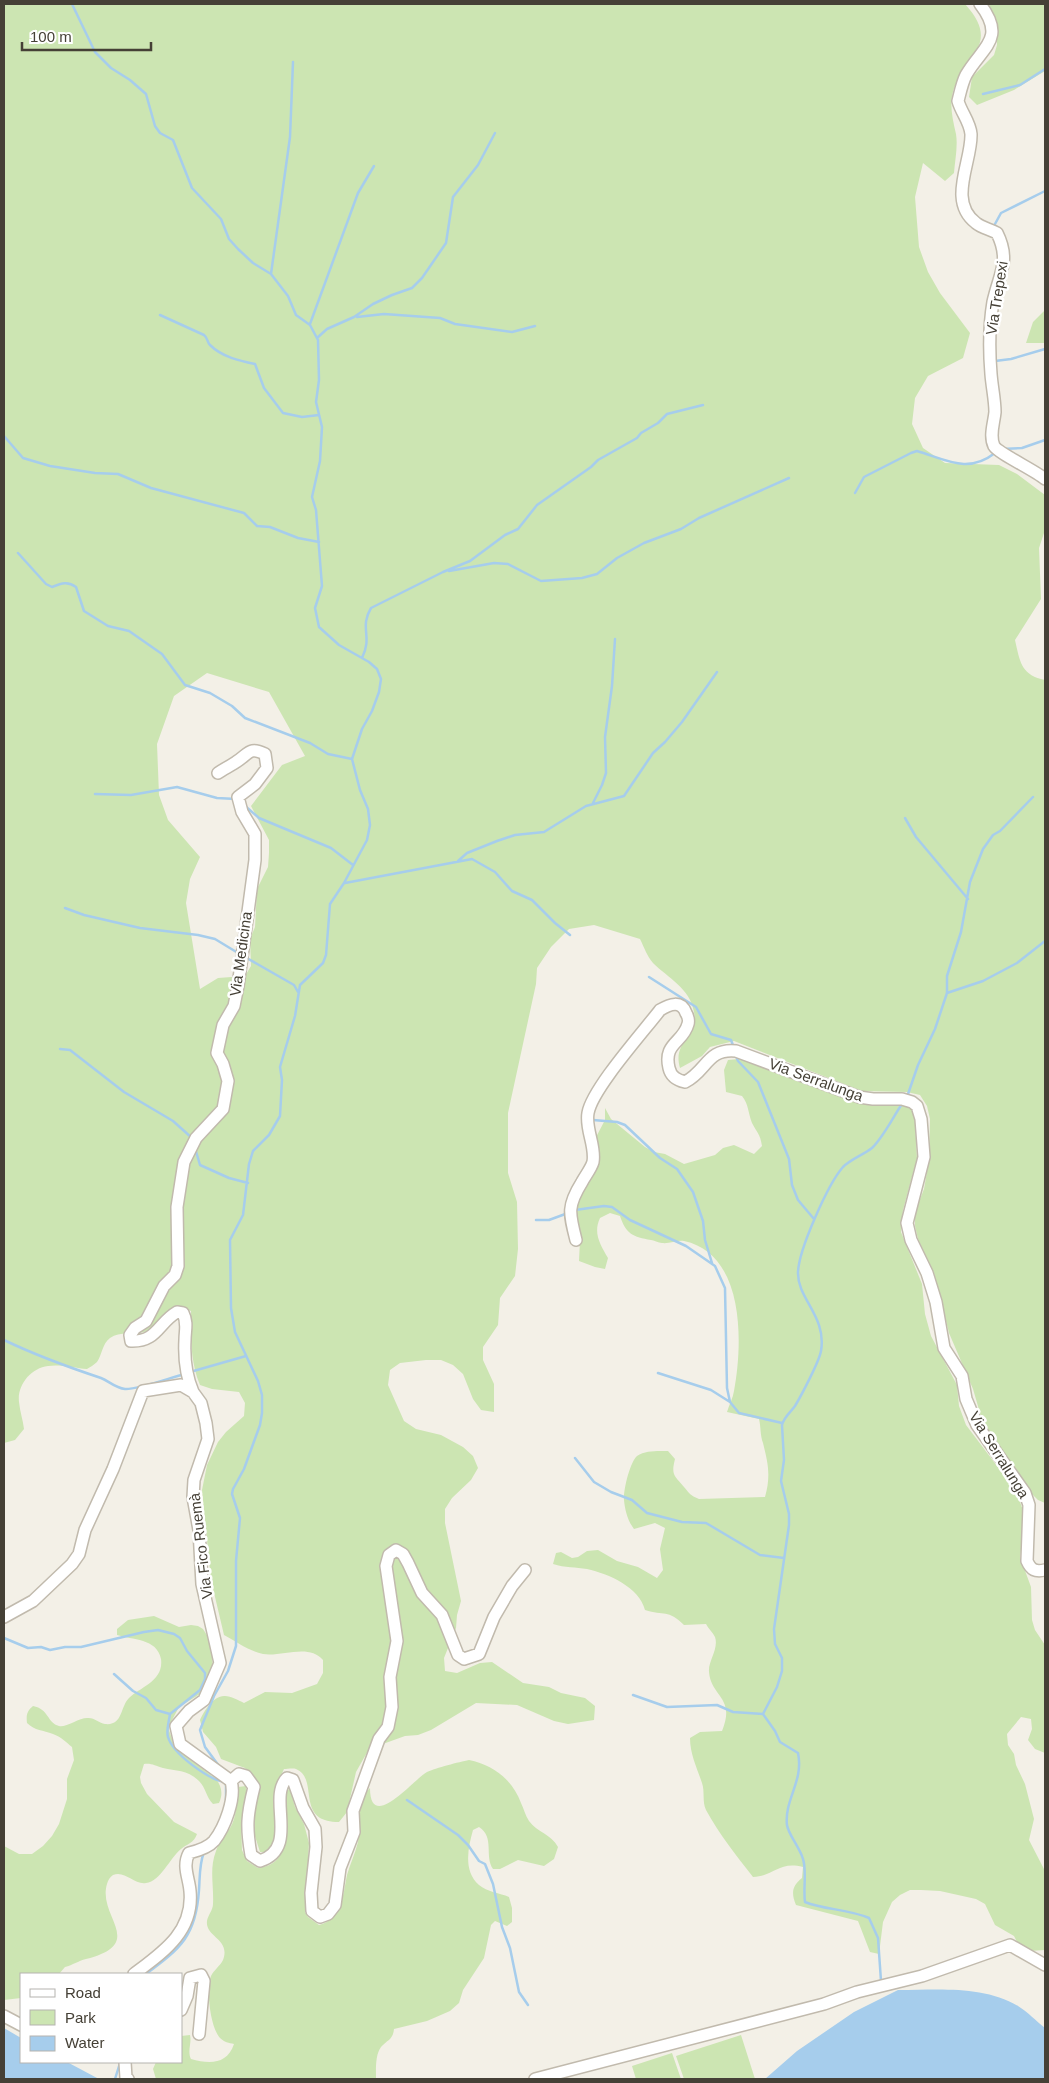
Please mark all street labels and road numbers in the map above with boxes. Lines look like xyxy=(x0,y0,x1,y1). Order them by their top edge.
street label: Via Trepexi xyxy=(982,260,1011,336)
street label: Via Medicina xyxy=(226,910,255,998)
street label: Via Serralunga xyxy=(767,1055,866,1105)
street label: Via Serralunga xyxy=(966,1408,1033,1502)
street label: Via Fico Ruemà xyxy=(186,1492,215,1600)

